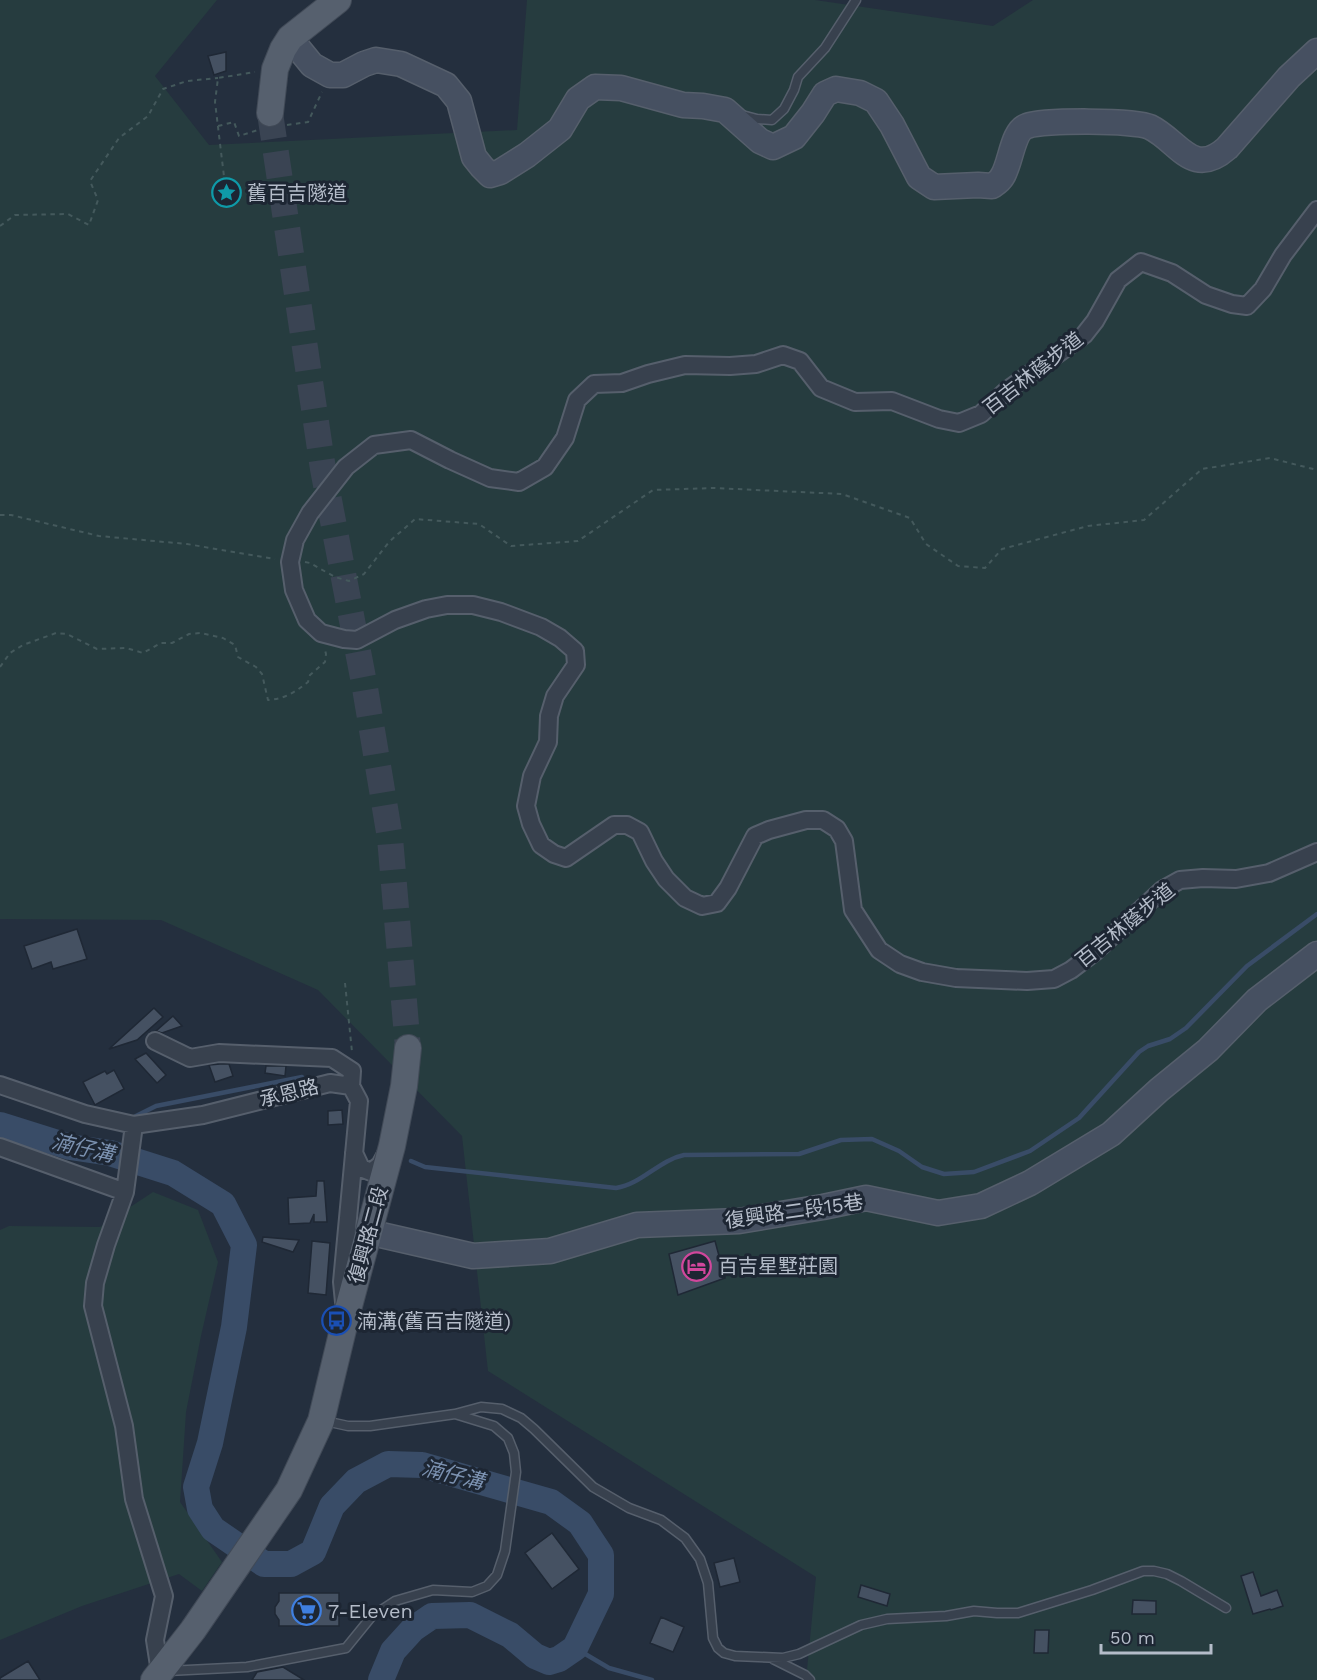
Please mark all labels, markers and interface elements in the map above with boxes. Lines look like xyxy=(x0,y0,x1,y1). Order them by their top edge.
place icon: 舊百吉隧道 xyxy=(210,177,242,209)
place label: 舊百吉隧道 xyxy=(247,181,347,205)
street label: 百吉林蔭步道 xyxy=(978,327,1088,419)
street label: 百吉林蔭步道 xyxy=(1071,878,1179,972)
street label: 承恩路 xyxy=(257,1074,321,1112)
water label: 湳仔溝 xyxy=(50,1128,120,1167)
street label: 復興路二段 xyxy=(343,1184,393,1286)
street label: 復興路二段15巷 xyxy=(723,1189,865,1233)
hotel icon: 百吉星墅莊園 xyxy=(681,1250,713,1282)
place label: 百吉星墅莊園 xyxy=(718,1254,838,1278)
bus stop icon: 湳溝(舊百吉隧道) xyxy=(320,1305,352,1337)
place label: 湳溝(舊百吉隧道) xyxy=(357,1309,511,1333)
water label: 湳仔溝 xyxy=(420,1455,490,1495)
supermarket icon: 7-Eleven xyxy=(291,1595,323,1627)
place label: 7-Eleven xyxy=(328,1599,413,1623)
scale bar xyxy=(1101,1617,1210,1655)
text: 50 m xyxy=(1110,1627,1155,1648)

